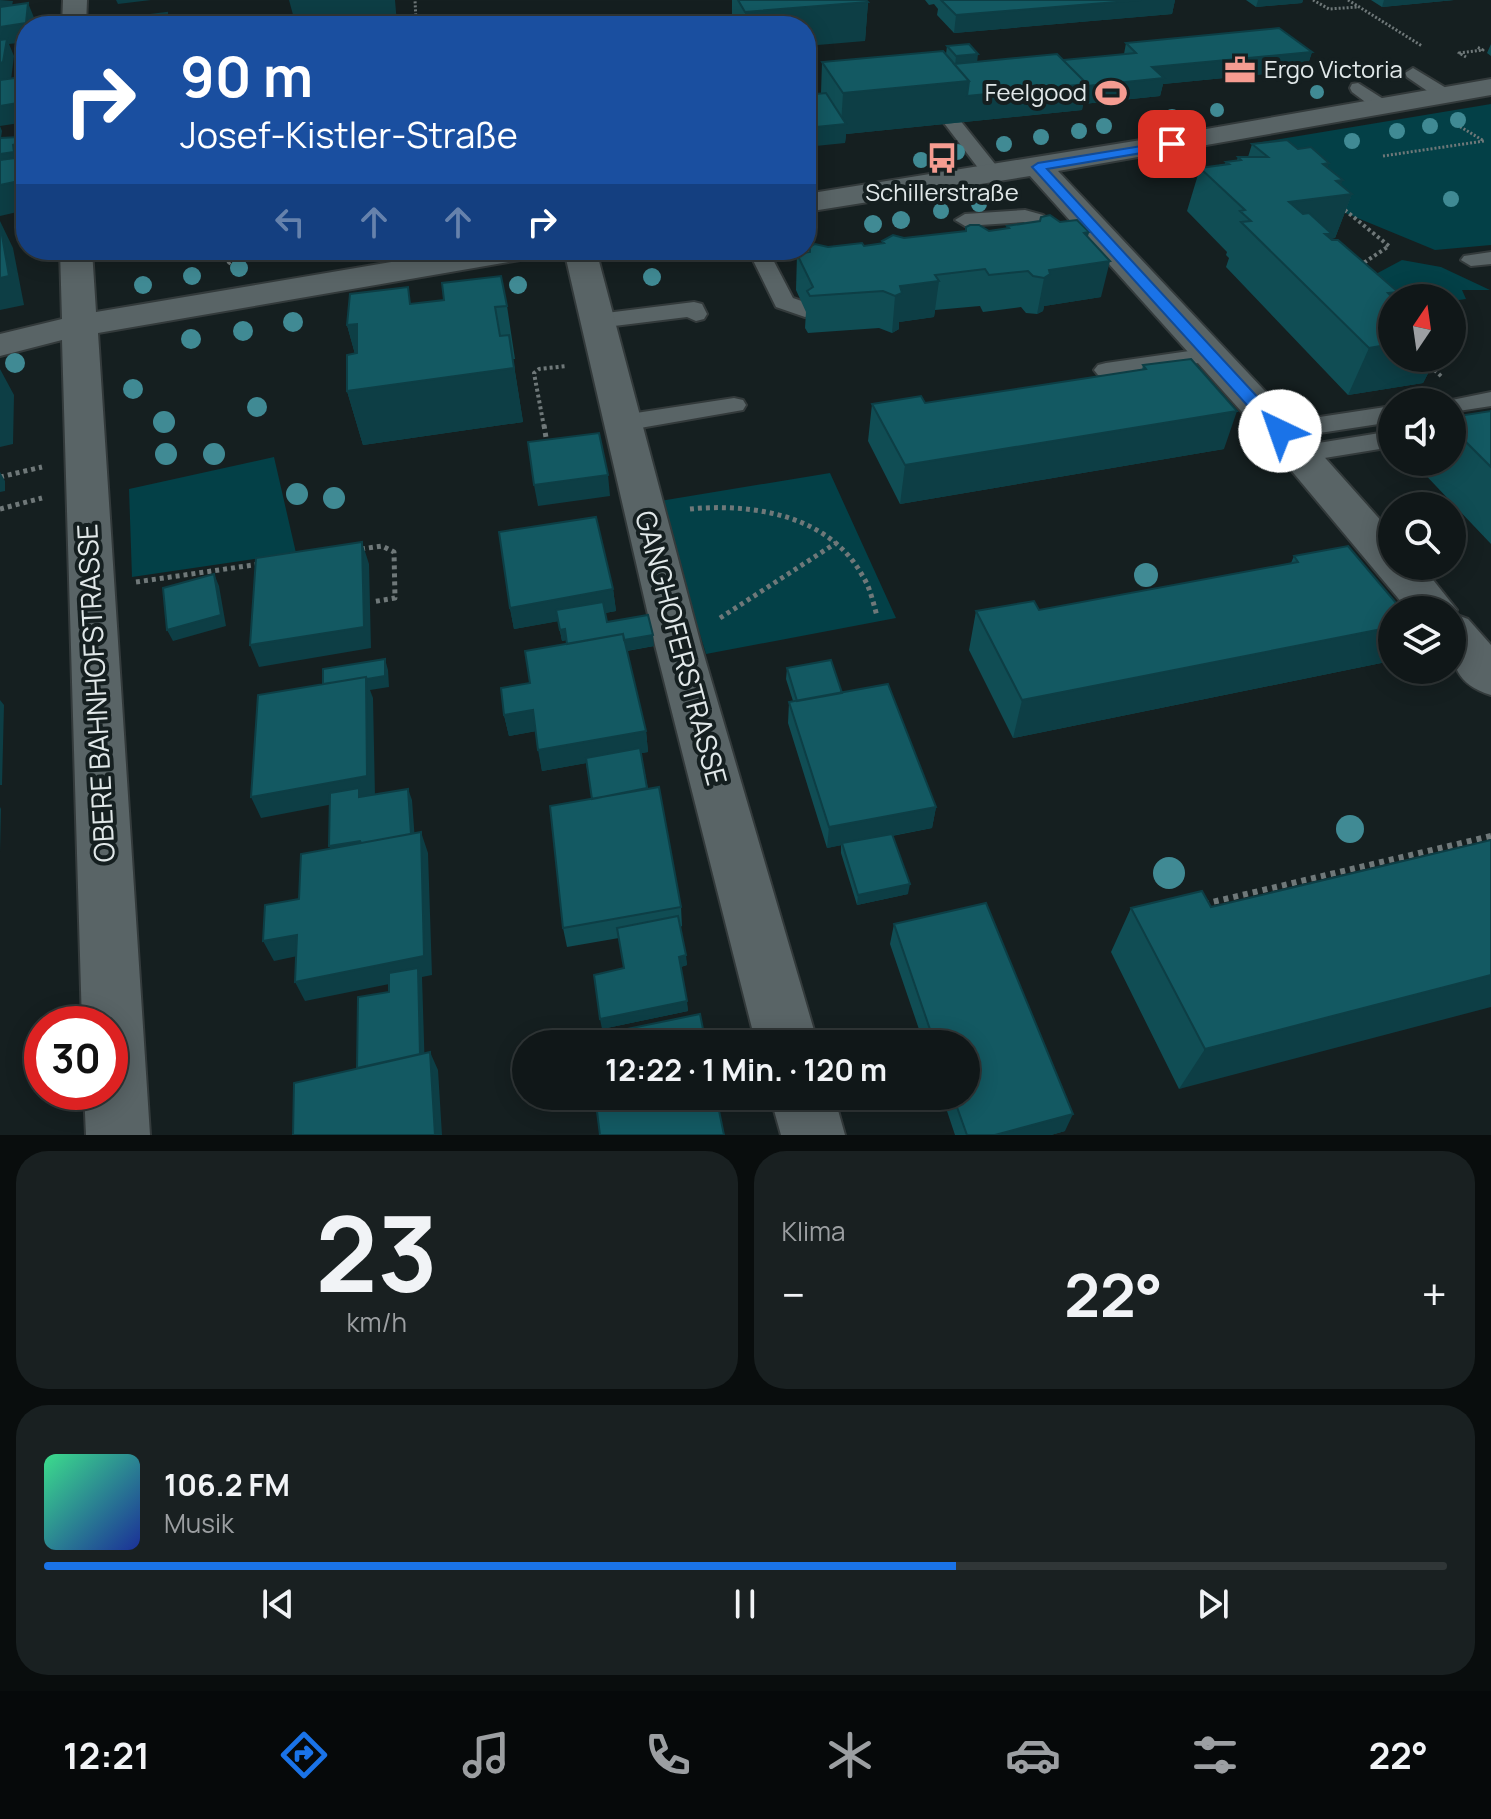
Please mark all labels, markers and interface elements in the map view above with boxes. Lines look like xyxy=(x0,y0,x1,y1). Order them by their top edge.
text: 90 m xyxy=(180,37,313,114)
icon: right xyxy=(48,48,152,152)
place label: Ergo Victoria xyxy=(1264,52,1403,85)
office icon: Ergo Victoria xyxy=(1223,53,1257,87)
place label: Feelgood xyxy=(985,75,1087,108)
sports icon: Feelgood xyxy=(1094,76,1128,110)
text: Josef-Kistler-Straße xyxy=(180,110,518,159)
pin xyxy=(1138,110,1206,178)
icon: arrive xyxy=(1150,122,1194,166)
bus stop icon: Schillerstraße xyxy=(925,141,959,175)
place label: Schillerstraße xyxy=(865,175,1019,208)
icon: left xyxy=(268,200,312,244)
icon: ahead xyxy=(352,200,396,244)
icon: ahead xyxy=(436,200,480,244)
icon: right xyxy=(520,200,564,244)
north arrow xyxy=(1378,284,1466,372)
map controls xyxy=(1378,284,1466,684)
button: sound xyxy=(1378,388,1466,476)
position arrow xyxy=(1238,389,1322,473)
button: search xyxy=(1378,492,1466,580)
street label: GANGHOFERSTRASSE xyxy=(627,506,737,789)
street label: OBERE BAHNHOFSTRASSE xyxy=(67,523,123,863)
button: layers xyxy=(1378,596,1466,684)
speed limit sign: 30 xyxy=(24,1006,128,1110)
text: 12:22 · 1 Min. · 120 m xyxy=(605,1049,887,1090)
text: 23 xyxy=(316,1181,438,1323)
text: Klima xyxy=(782,1213,846,1249)
text: 22° xyxy=(1064,1253,1163,1335)
text: − xyxy=(782,1264,805,1324)
text: + xyxy=(1422,1264,1447,1324)
text: km/h xyxy=(347,1304,407,1340)
text: 106.2 FM xyxy=(164,1464,290,1505)
text: Musik xyxy=(164,1505,234,1541)
icon: previous xyxy=(256,1582,300,1626)
icon: pause xyxy=(723,1582,767,1626)
icon: next xyxy=(1191,1582,1235,1626)
icon: directions xyxy=(276,1727,332,1783)
icon: music xyxy=(458,1727,514,1783)
icon: phone xyxy=(640,1727,696,1783)
icon: climate xyxy=(822,1727,878,1783)
icon: car xyxy=(1005,1727,1061,1783)
icon: filters xyxy=(1187,1727,1243,1783)
text: 12:21 xyxy=(63,1731,150,1780)
text: 22° xyxy=(1369,1731,1428,1780)

